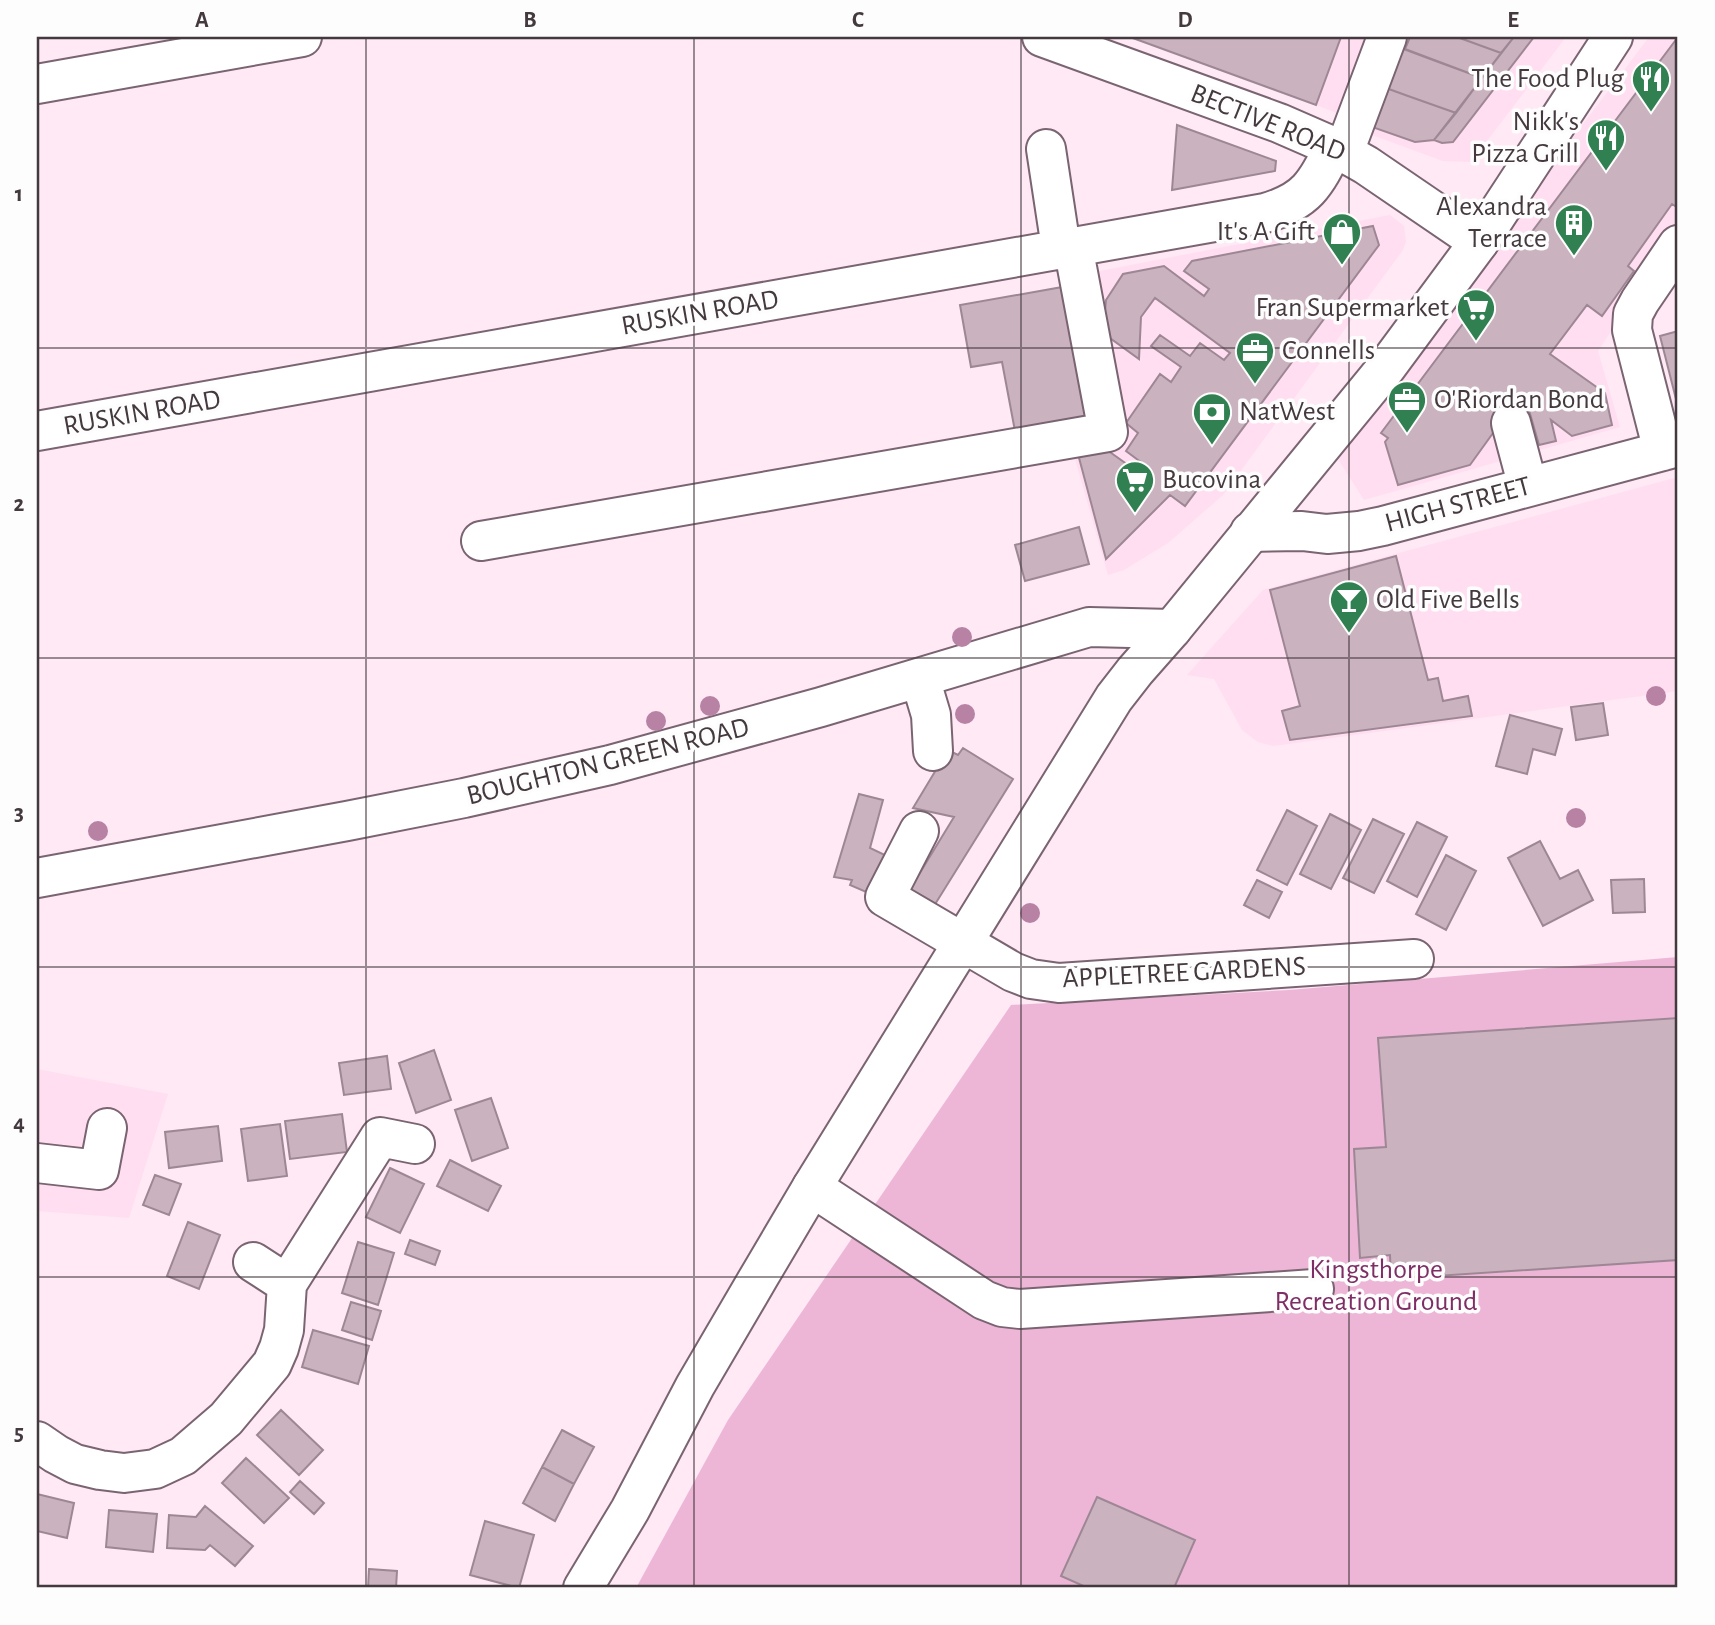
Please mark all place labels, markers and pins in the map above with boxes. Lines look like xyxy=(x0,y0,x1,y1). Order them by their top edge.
restaurant icon: The Food Plug xyxy=(1630,58,1672,113)
place label: The Food Plug xyxy=(1471,65,1624,93)
place label: Nikk's Pizza Grill xyxy=(1471,108,1579,168)
restaurant icon: Nikk's Pizza Grill xyxy=(1585,117,1627,172)
place label: Alexandra Terrace xyxy=(1436,193,1547,253)
building icon: Alexandra Terrace xyxy=(1553,202,1595,257)
shop icon: It's A Gift xyxy=(1321,211,1363,266)
place label: It's A Gift xyxy=(1217,218,1315,246)
supermarket icon: Fran Supermarket xyxy=(1455,287,1497,342)
place label: Fran Supermarket xyxy=(1255,294,1449,322)
office icon: Connells xyxy=(1234,330,1276,385)
place label: Connells xyxy=(1282,337,1375,365)
office icon: O'Riordan Bond xyxy=(1386,379,1428,434)
place label: O'Riordan Bond xyxy=(1434,386,1604,414)
bank icon: NatWest xyxy=(1191,391,1233,446)
place label: NatWest xyxy=(1239,398,1335,426)
supermarket icon: Bucovina xyxy=(1114,459,1156,514)
place label: Bucovina xyxy=(1162,466,1261,494)
bar icon: Old Five Bells xyxy=(1328,579,1370,634)
place label: Old Five Bells xyxy=(1376,586,1520,614)

